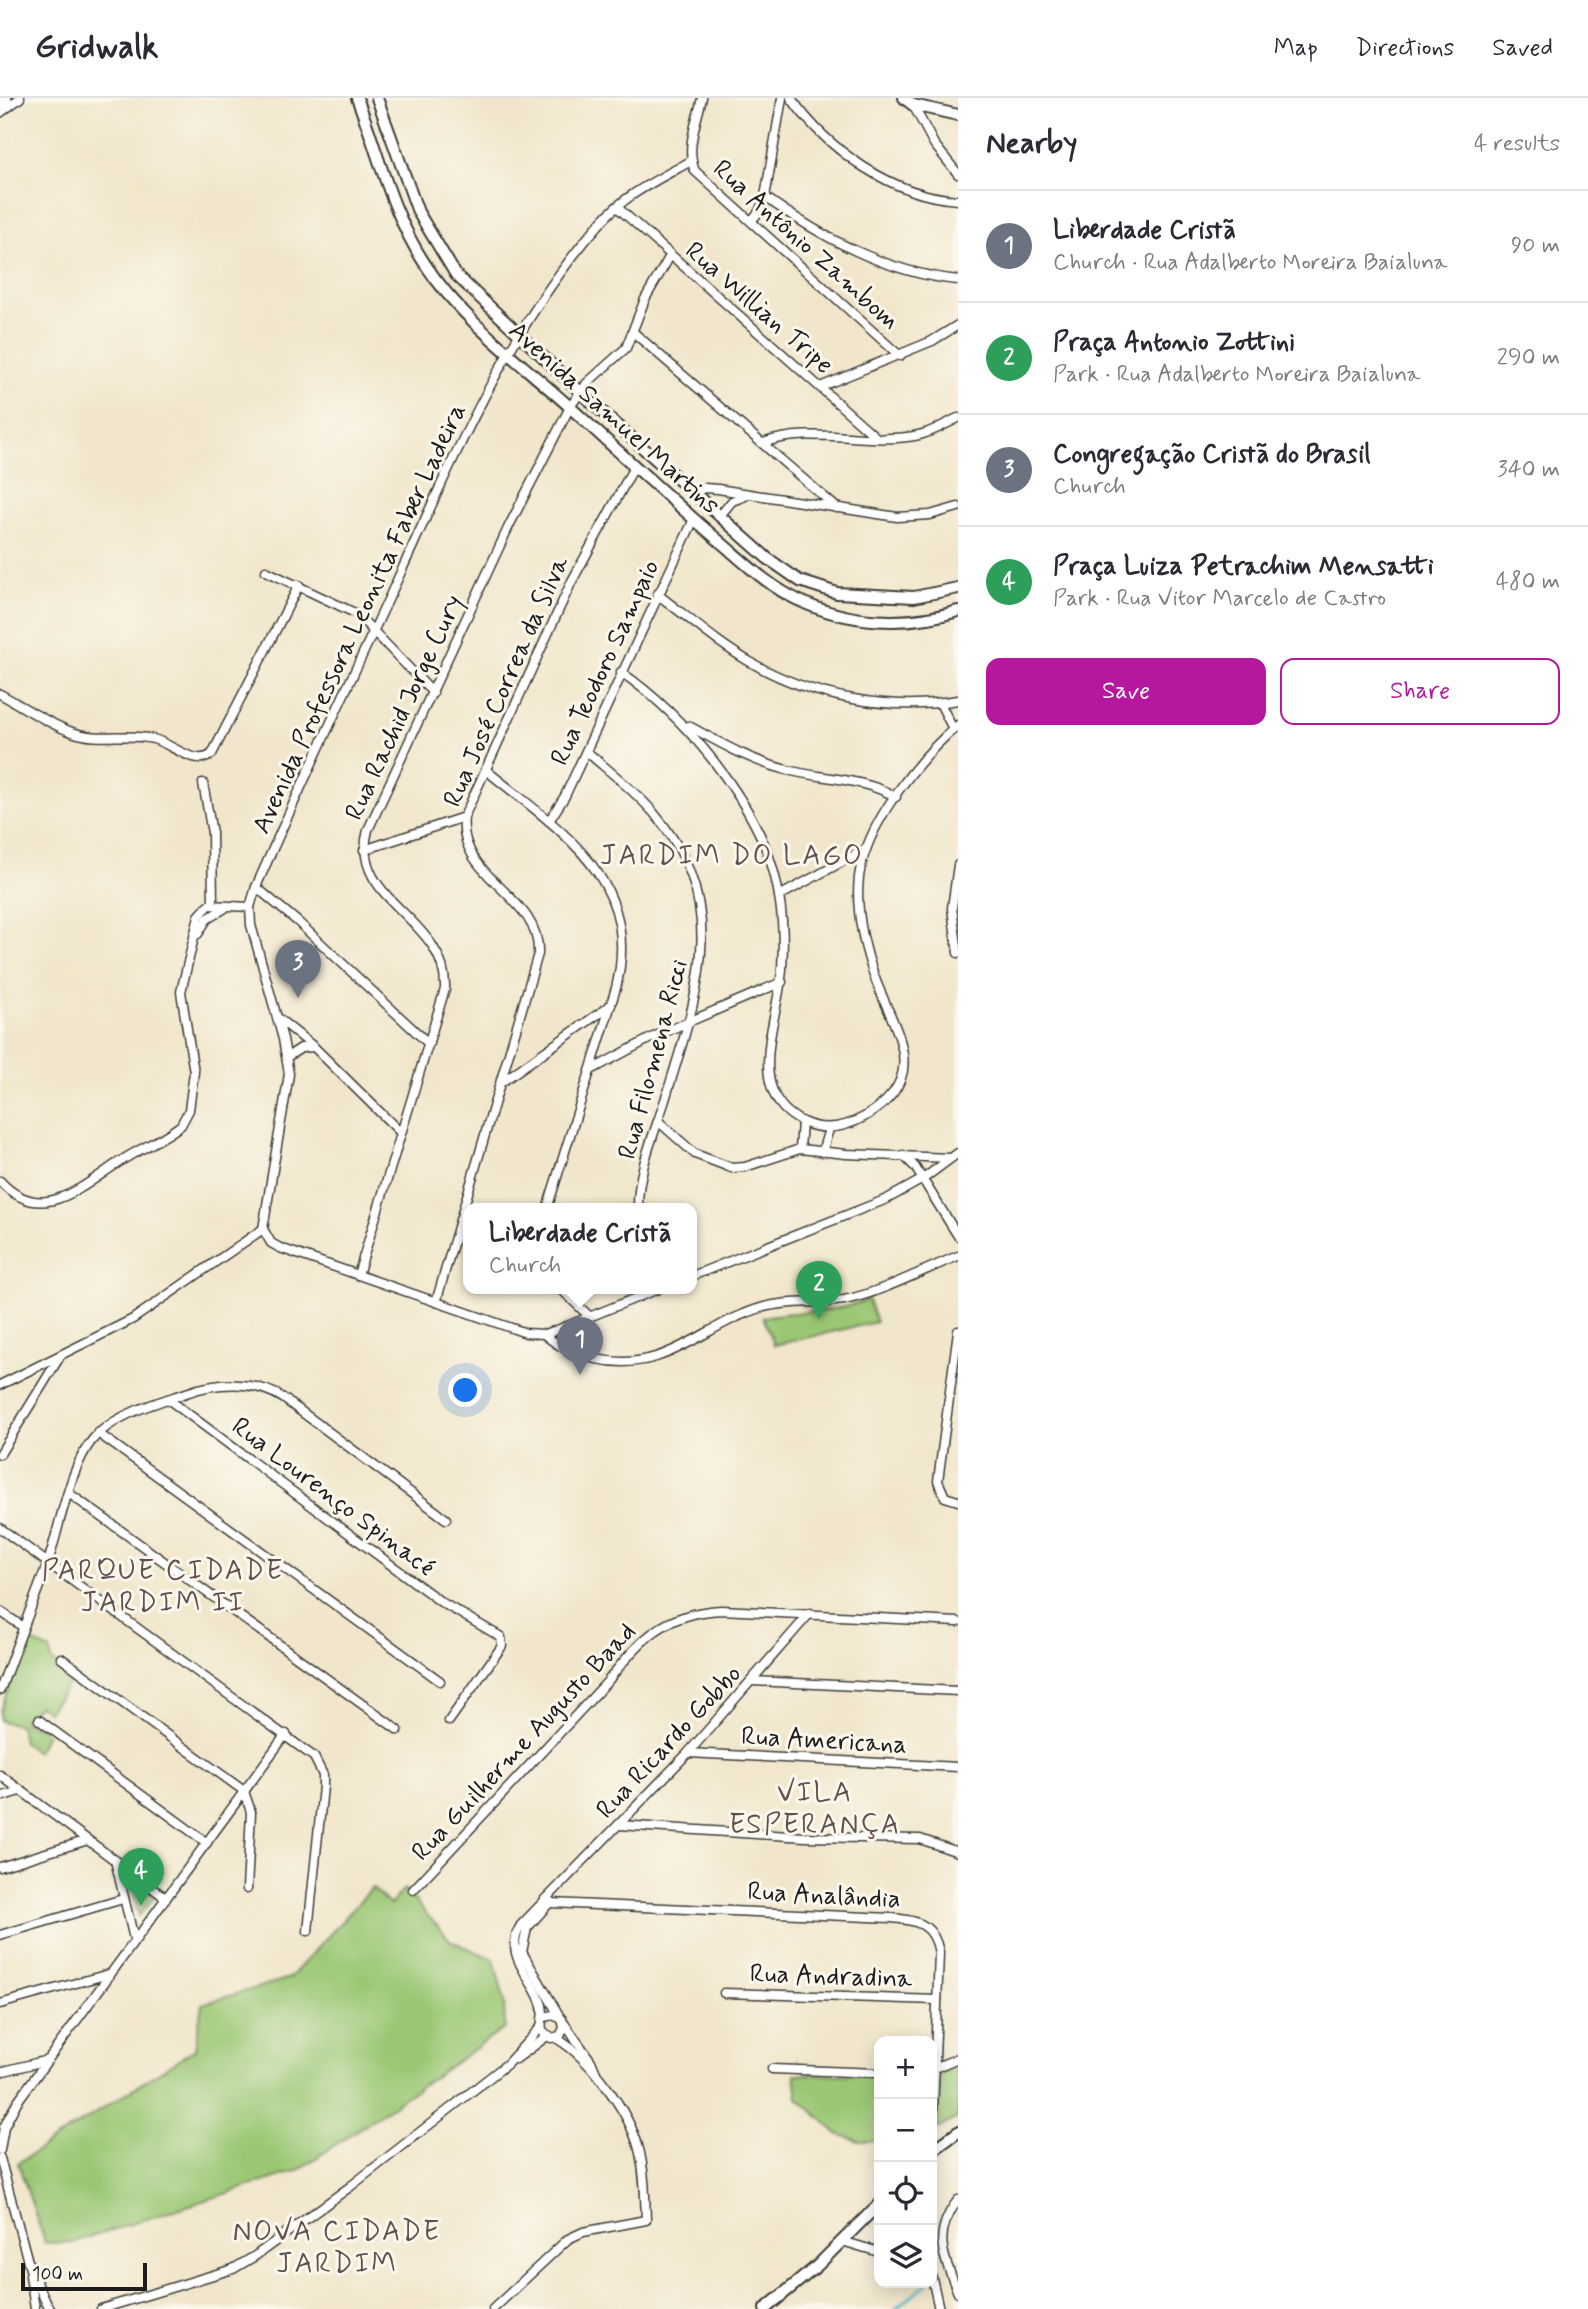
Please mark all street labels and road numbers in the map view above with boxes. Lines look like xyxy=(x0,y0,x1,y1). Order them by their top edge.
street label: Rua Antônio Zambom xyxy=(705,153,906,338)
street label: Rua Willian Tripe xyxy=(677,235,840,382)
street label: Avenida Samuel Martins xyxy=(501,314,727,523)
street label: Avenida Professora Leonita Faber Ladeira xyxy=(245,398,475,839)
street label: Rua José Correa da Silva xyxy=(436,551,578,813)
street label: Rua Teodoro Sampaio xyxy=(543,555,668,771)
street label: Rua Rachid Jorge Cury xyxy=(338,590,472,826)
street label: Rua Filomena Ricci xyxy=(611,956,697,1163)
street label: Rua Lourenço Spinacé xyxy=(224,1410,441,1585)
street label: Rua Guilherme Augusto Baad xyxy=(405,1616,644,1869)
street label: Rua Ricardo Gobbo xyxy=(589,1658,750,1827)
street label: Rua Americana xyxy=(740,1720,908,1762)
street label: Rua Analândia xyxy=(746,1875,901,1917)
street label: Rua Andradina xyxy=(749,1957,913,1997)

